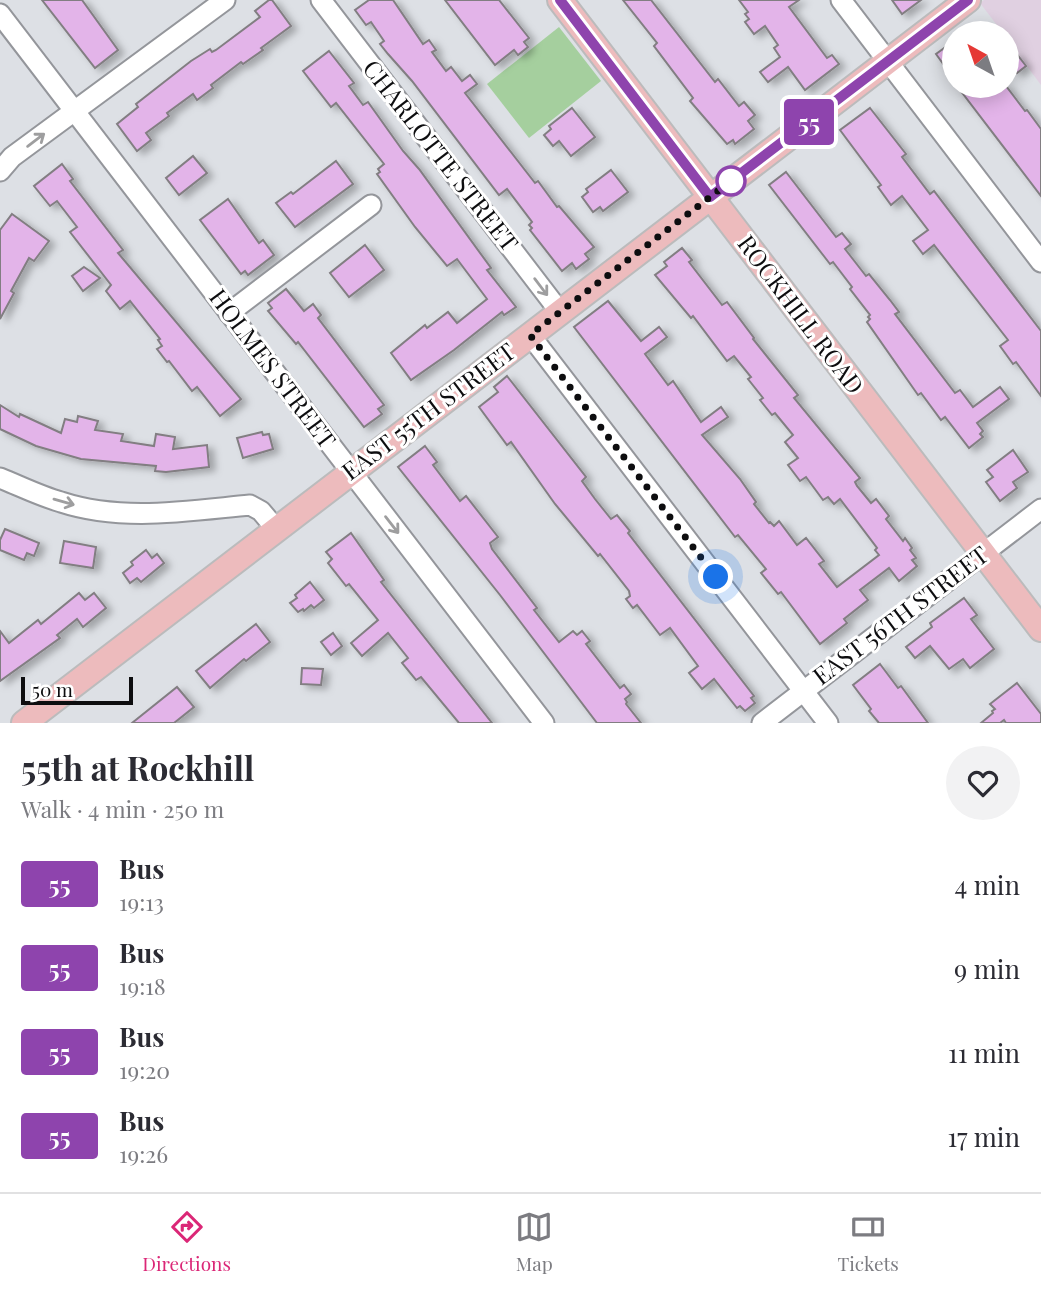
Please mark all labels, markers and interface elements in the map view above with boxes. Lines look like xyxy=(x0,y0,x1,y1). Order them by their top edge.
north arrow xyxy=(942,21,1018,98)
map controls xyxy=(942,21,1019,98)
street label: CHARLOTTE STREET xyxy=(357,52,526,257)
line badge: 55 xyxy=(778,99,840,145)
text: 55 xyxy=(798,106,820,138)
one-way arrow xyxy=(26,132,45,147)
unlabelled marker xyxy=(716,166,746,196)
street label: ROCKHILL ROAD xyxy=(731,228,872,400)
one-way arrow xyxy=(534,278,549,296)
street label: HOLMES STREET xyxy=(203,282,344,454)
street label: EAST 55TH STREET xyxy=(334,335,521,486)
one-way arrow xyxy=(52,496,75,509)
one-way arrow xyxy=(385,516,400,534)
street label: EAST 56TH STREET xyxy=(806,538,994,691)
your location xyxy=(698,559,733,594)
scale bar xyxy=(21,674,133,706)
text: 50 m xyxy=(32,676,73,702)
text: 55th at Rockhill xyxy=(21,745,254,789)
button: heart xyxy=(946,746,1020,820)
text: Walk · 4 min · 250 m xyxy=(21,793,224,824)
text: Bus xyxy=(119,851,164,886)
text: 4 min xyxy=(954,867,1020,902)
text: 55 xyxy=(48,868,71,900)
text: 19:13 xyxy=(119,886,164,917)
text: Bus xyxy=(119,935,164,970)
text: 9 min xyxy=(954,951,1020,986)
text: 55 xyxy=(48,952,71,984)
text: 19:18 xyxy=(119,970,166,1001)
text: Bus xyxy=(119,1019,164,1054)
text: 11 min xyxy=(948,1035,1020,1070)
text: 55 xyxy=(48,1036,71,1068)
text: 19:20 xyxy=(119,1054,170,1085)
text: Bus xyxy=(119,1103,164,1138)
text: 17 min xyxy=(947,1119,1020,1154)
text: 55 xyxy=(48,1120,71,1152)
text: 19:26 xyxy=(119,1138,168,1169)
tab: Directions xyxy=(142,1208,231,1276)
tab: Map xyxy=(515,1208,553,1276)
tab: Tickets xyxy=(837,1208,899,1276)

